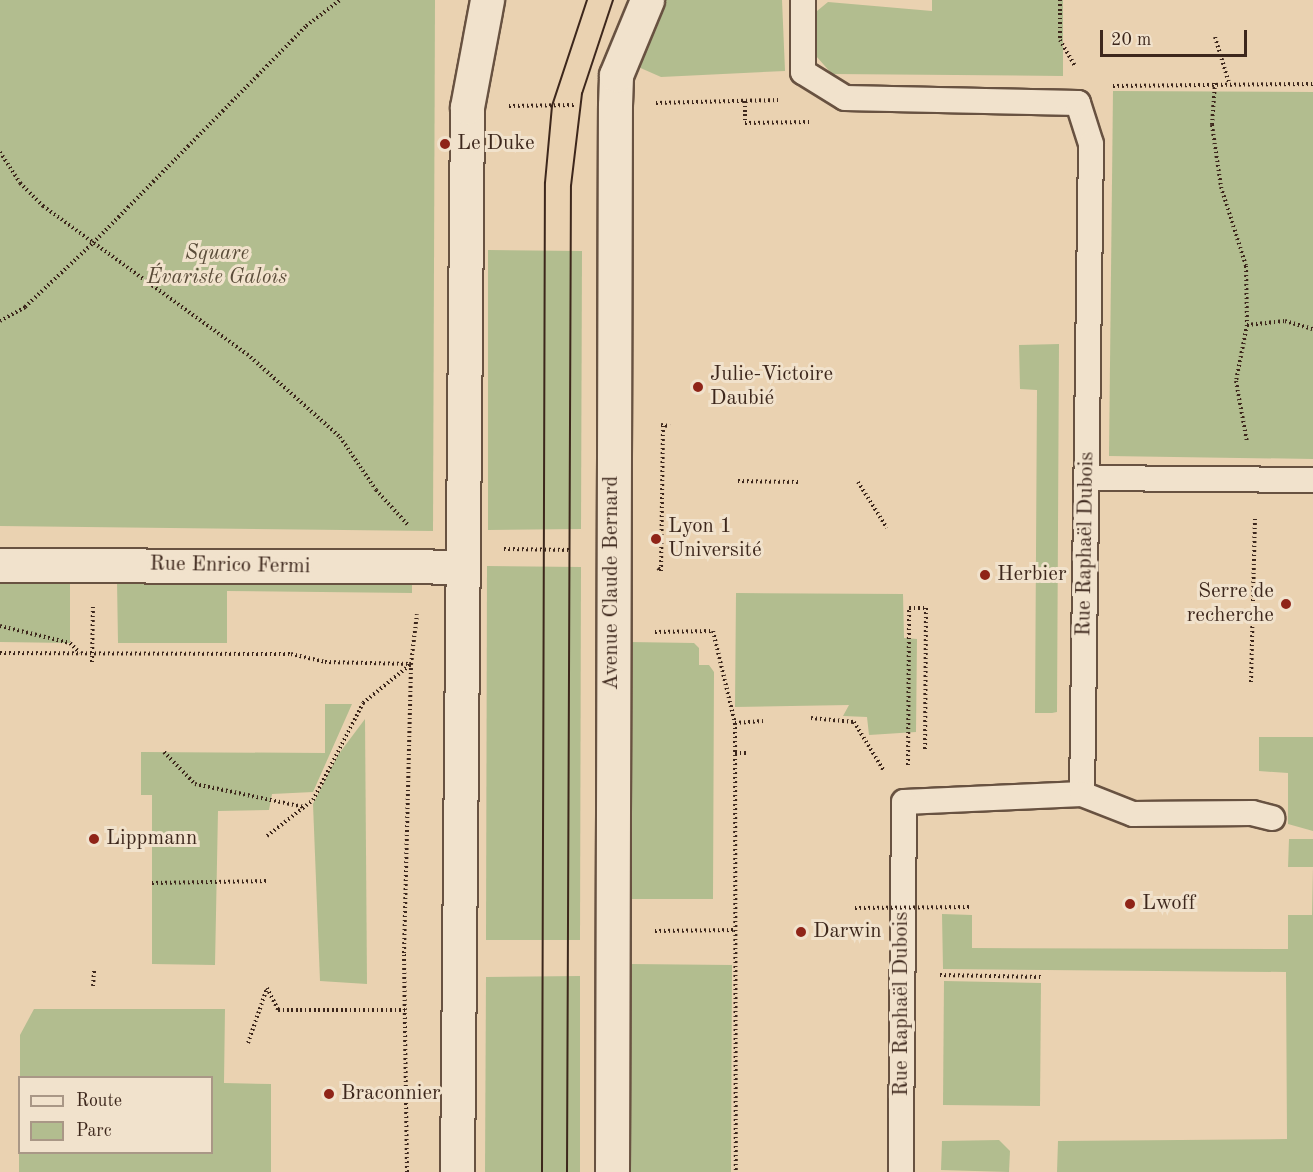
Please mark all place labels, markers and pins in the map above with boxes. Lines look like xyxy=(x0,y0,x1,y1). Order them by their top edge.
place label: Le Duke xyxy=(457,131,535,157)
marker: Le Duke xyxy=(438,137,452,151)
place label: Julie-Victoire Daubié xyxy=(710,362,833,412)
marker: Julie-Victoire Daubié xyxy=(691,380,705,394)
place label: Lyon 1 Université xyxy=(668,514,762,564)
marker: Lyon 1 Université xyxy=(649,532,663,546)
place label: Herbier xyxy=(997,562,1067,588)
marker: Herbier xyxy=(978,568,992,582)
place label: Serre de recherche xyxy=(1187,579,1274,629)
marker: Serre de recherche xyxy=(1279,597,1293,611)
place label: Lippmann xyxy=(106,826,197,852)
marker: Lippmann xyxy=(87,832,101,846)
place label: Lwoff xyxy=(1142,891,1196,917)
marker: Lwoff xyxy=(1123,897,1137,911)
place label: Darwin xyxy=(813,919,882,945)
marker: Darwin xyxy=(794,925,808,939)
place label: Braconnier xyxy=(341,1081,441,1107)
marker: Braconnier xyxy=(322,1087,336,1101)

